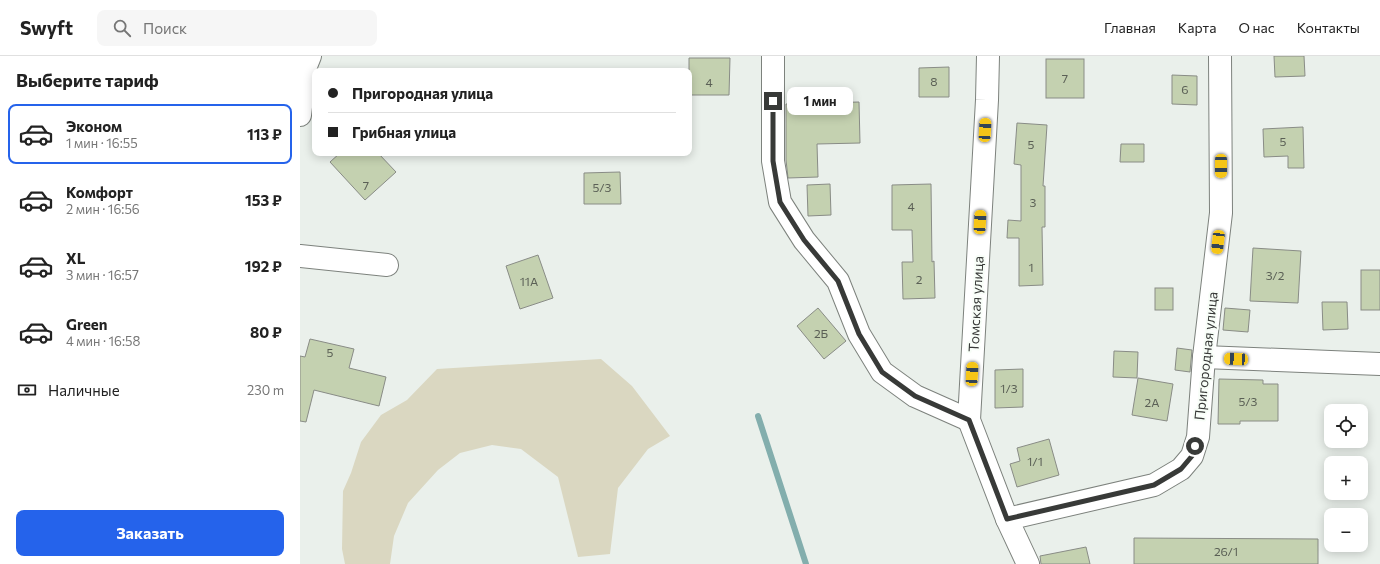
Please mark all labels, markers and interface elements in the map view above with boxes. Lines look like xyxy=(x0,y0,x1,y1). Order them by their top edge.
search box xyxy=(97,10,377,46)
text: Swyft xyxy=(20,16,73,39)
icon: search xyxy=(111,17,133,39)
text: Поиск xyxy=(143,19,187,37)
text: Главная xyxy=(1104,19,1156,36)
text: Карта xyxy=(1178,19,1216,36)
text: О нас xyxy=(1238,19,1275,36)
text: Контакты xyxy=(1297,19,1360,36)
text: Выберите тариф xyxy=(16,69,159,91)
house number: 7 xyxy=(1062,71,1068,85)
house number: 8 xyxy=(930,74,938,88)
house number: 4 xyxy=(705,75,713,89)
house number: 6 xyxy=(1181,82,1189,96)
text: Пригородная улица xyxy=(352,84,493,102)
callout: 1 мин xyxy=(787,87,853,115)
route end xyxy=(764,92,782,110)
text: 1 мин xyxy=(803,93,837,109)
icon: car xyxy=(18,116,54,152)
text: Эконом xyxy=(66,117,122,135)
car xyxy=(978,118,992,142)
text: Грибная улица xyxy=(352,123,456,141)
text: 113 ₽ xyxy=(247,125,282,143)
house number: 5 xyxy=(1280,134,1287,148)
text: 1 мин · 16:55 xyxy=(66,135,138,151)
house number: 5 xyxy=(1028,137,1035,151)
car xyxy=(1215,154,1227,178)
house number: 7 xyxy=(363,178,369,192)
house number: 5/3 xyxy=(593,180,612,194)
icon: car xyxy=(18,182,54,218)
text: Комфорт xyxy=(66,183,133,201)
text: 153 ₽ xyxy=(245,191,282,209)
house number: 3 xyxy=(1030,195,1037,209)
house number: 4 xyxy=(907,199,915,213)
text: 2 мин · 16:56 xyxy=(66,201,140,217)
car xyxy=(973,210,987,234)
car xyxy=(1211,229,1225,255)
icon: car xyxy=(18,248,54,284)
text: XL xyxy=(66,249,85,267)
street label: Томская улица xyxy=(964,256,987,352)
text: 192 ₽ xyxy=(245,257,282,275)
house number: 1 xyxy=(1028,260,1034,274)
text: 3 мин · 16:57 xyxy=(66,267,139,283)
house number: 3/2 xyxy=(1266,268,1285,282)
house number: 2 xyxy=(916,272,923,286)
house number: 11А xyxy=(520,274,538,288)
street label: Пригородная улица xyxy=(1190,291,1221,421)
icon: car xyxy=(18,314,54,350)
text: Green xyxy=(66,315,107,333)
text: 80 ₽ xyxy=(250,323,282,341)
house number: 2Б xyxy=(814,326,829,340)
text: 4 мин · 16:58 xyxy=(66,333,140,349)
house number: 5 xyxy=(327,345,334,359)
car xyxy=(1224,352,1248,366)
car xyxy=(965,362,979,386)
icon: cash xyxy=(16,379,38,401)
text: Наличные xyxy=(48,381,120,399)
house number: 1/3 xyxy=(1000,381,1018,395)
text: 230 m xyxy=(247,382,284,398)
house number: 5/3 xyxy=(1239,394,1258,408)
house number: 2А xyxy=(1145,395,1159,409)
map controls xyxy=(1324,404,1368,552)
button: locate xyxy=(1324,404,1368,448)
route start xyxy=(1186,437,1204,455)
house number: 1/1 xyxy=(1027,454,1043,468)
button: + xyxy=(1324,456,1368,500)
button: − xyxy=(1324,508,1368,552)
button: Заказать xyxy=(16,510,284,556)
house number: 26/1 xyxy=(1214,544,1238,558)

